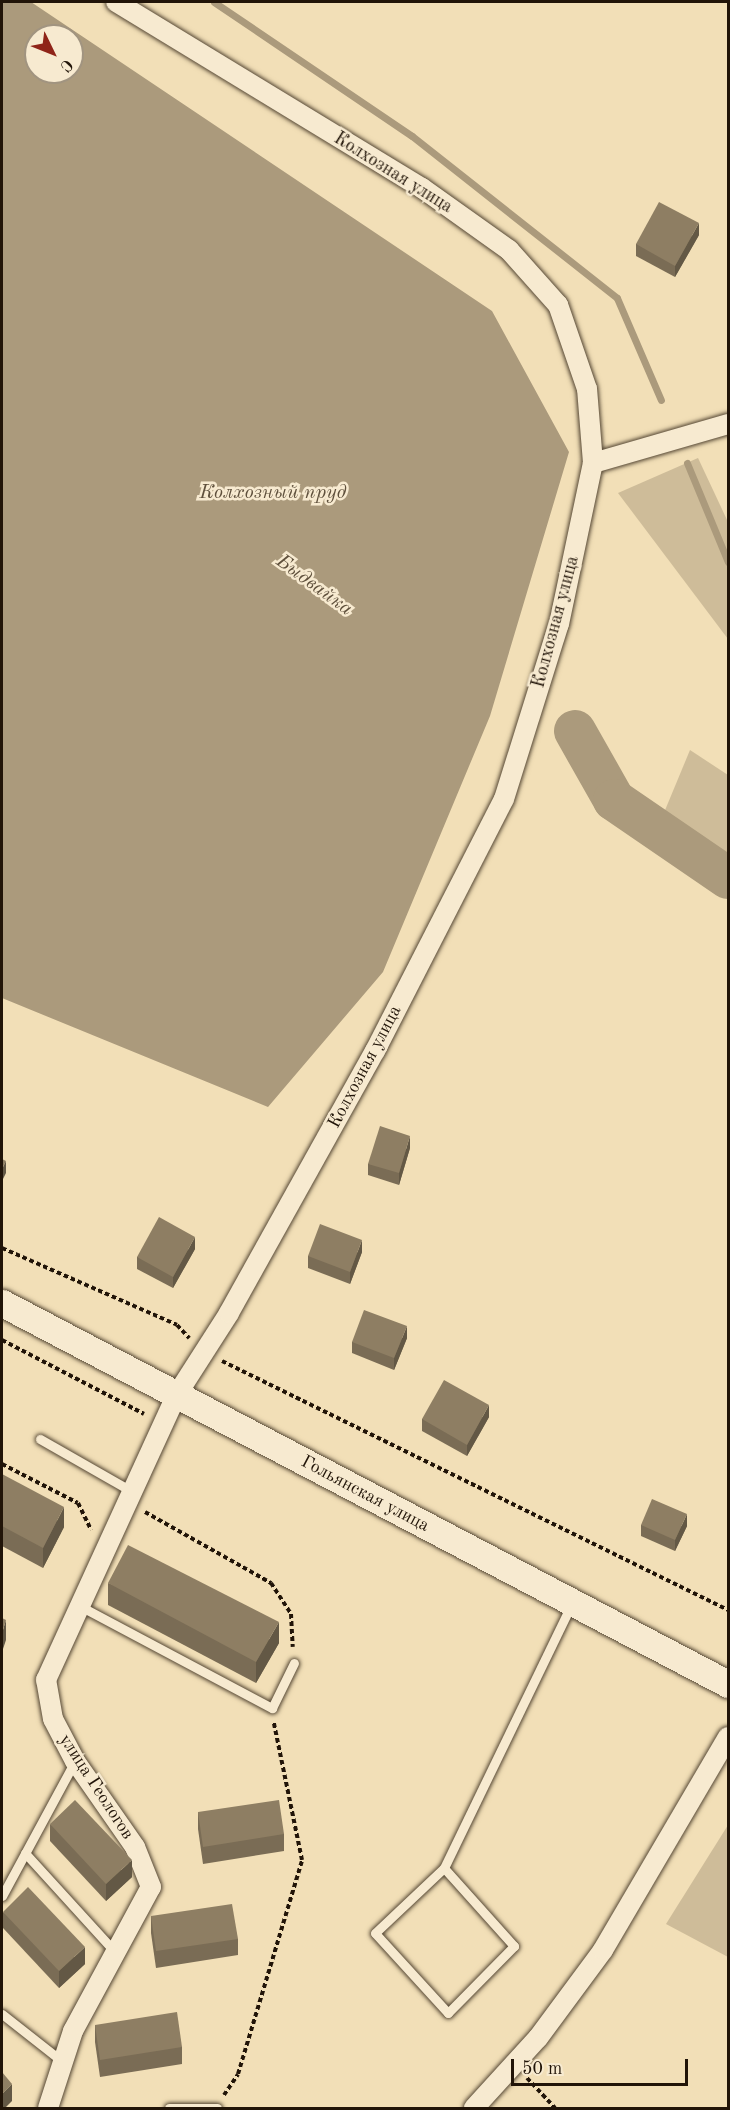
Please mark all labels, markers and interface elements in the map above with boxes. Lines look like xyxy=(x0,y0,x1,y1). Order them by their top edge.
north arrow xyxy=(24,24,84,84)
text: С xyxy=(56,56,75,74)
street label: Колхозная улица xyxy=(330,128,456,218)
water label: Колхозный пруд xyxy=(200,481,346,505)
water label: Быдвайка xyxy=(271,550,357,622)
street label: Колхозная улица xyxy=(528,554,584,690)
street label: Колхозная улица xyxy=(324,1002,406,1132)
street label: Гольянская улица xyxy=(297,1451,433,1537)
street label: улица Геологов xyxy=(54,1730,138,1844)
scale bar xyxy=(514,2047,691,2085)
text: 50 m xyxy=(522,2060,562,2078)

